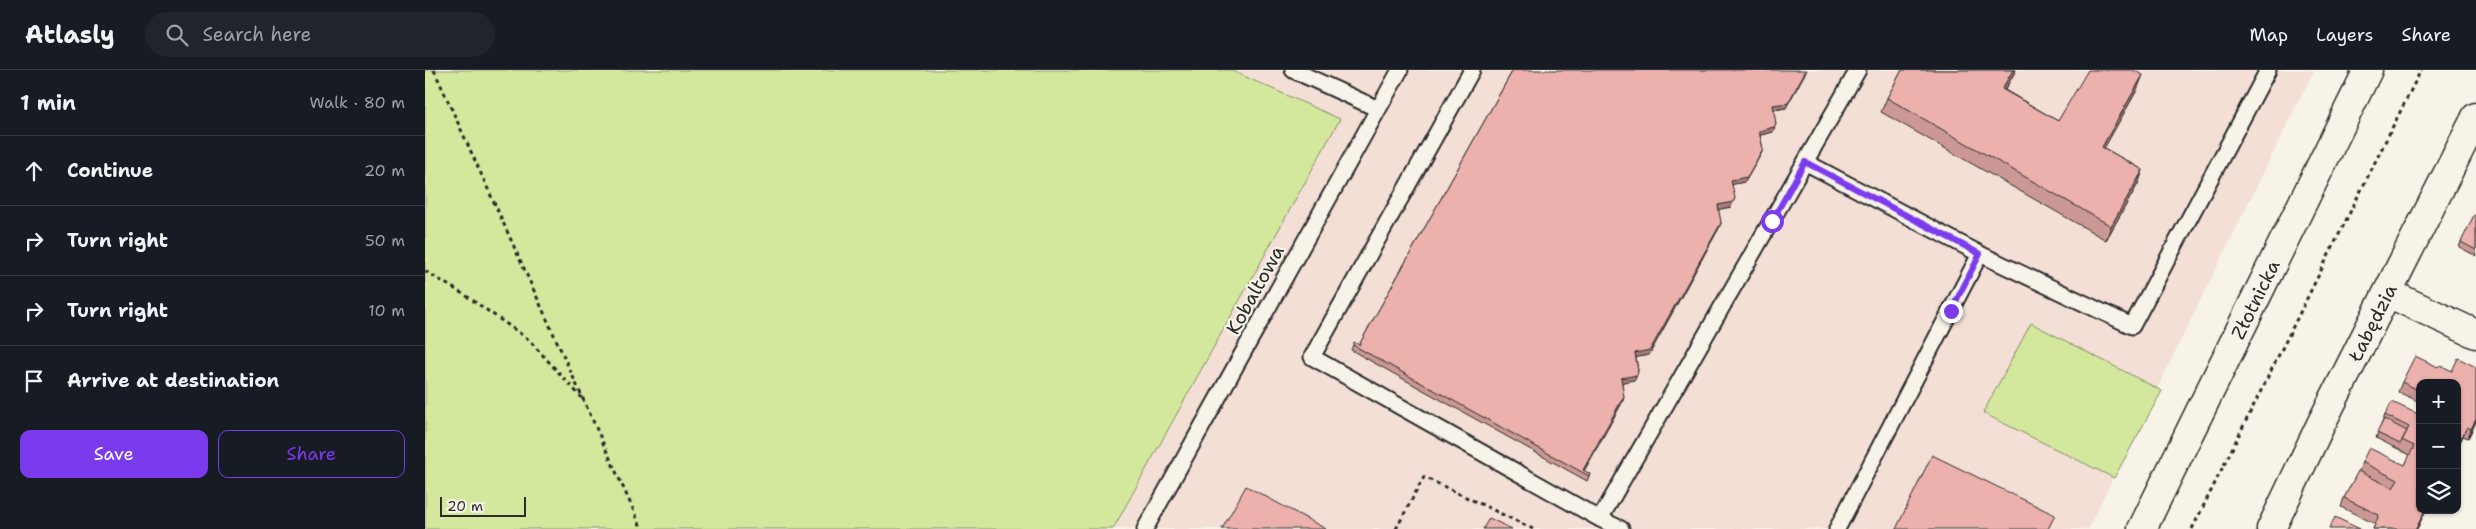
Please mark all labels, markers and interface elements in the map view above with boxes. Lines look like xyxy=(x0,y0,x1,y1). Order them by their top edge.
search box xyxy=(145,12,495,57)
text: Atlasly xyxy=(25,19,115,51)
icon: search xyxy=(163,21,191,49)
text: Search here xyxy=(203,22,311,47)
text: Map xyxy=(2250,23,2288,47)
text: Layers xyxy=(2316,23,2373,47)
text: Share xyxy=(2401,23,2451,47)
text: 1 min xyxy=(20,89,76,117)
text: Walk · 80 m xyxy=(310,92,405,113)
icon: ahead xyxy=(20,157,48,185)
text: Continue xyxy=(67,158,153,183)
text: 20 m xyxy=(364,160,405,181)
route start xyxy=(1761,210,1784,233)
icon: right xyxy=(20,227,48,255)
text: Turn right xyxy=(67,228,168,253)
text: 50 m xyxy=(365,230,405,251)
street label: Kobaltowa xyxy=(1220,241,1290,339)
street label: Złotnicka xyxy=(2225,255,2285,343)
street label: Łabędzia xyxy=(2342,279,2402,366)
icon: right xyxy=(20,297,48,325)
text: Turn right xyxy=(67,298,168,323)
text: 10 m xyxy=(368,300,405,321)
route end xyxy=(1940,300,1963,323)
icon: arrive xyxy=(20,367,48,395)
text: Arrive at destination xyxy=(67,368,279,393)
map controls xyxy=(2416,379,2461,514)
button: + xyxy=(2416,379,2461,424)
button: − xyxy=(2416,424,2461,469)
button: Save xyxy=(20,430,208,478)
button: Share xyxy=(218,430,405,478)
button: layers xyxy=(2416,469,2461,514)
scale bar xyxy=(440,494,526,517)
text: 20 m xyxy=(447,497,483,515)

